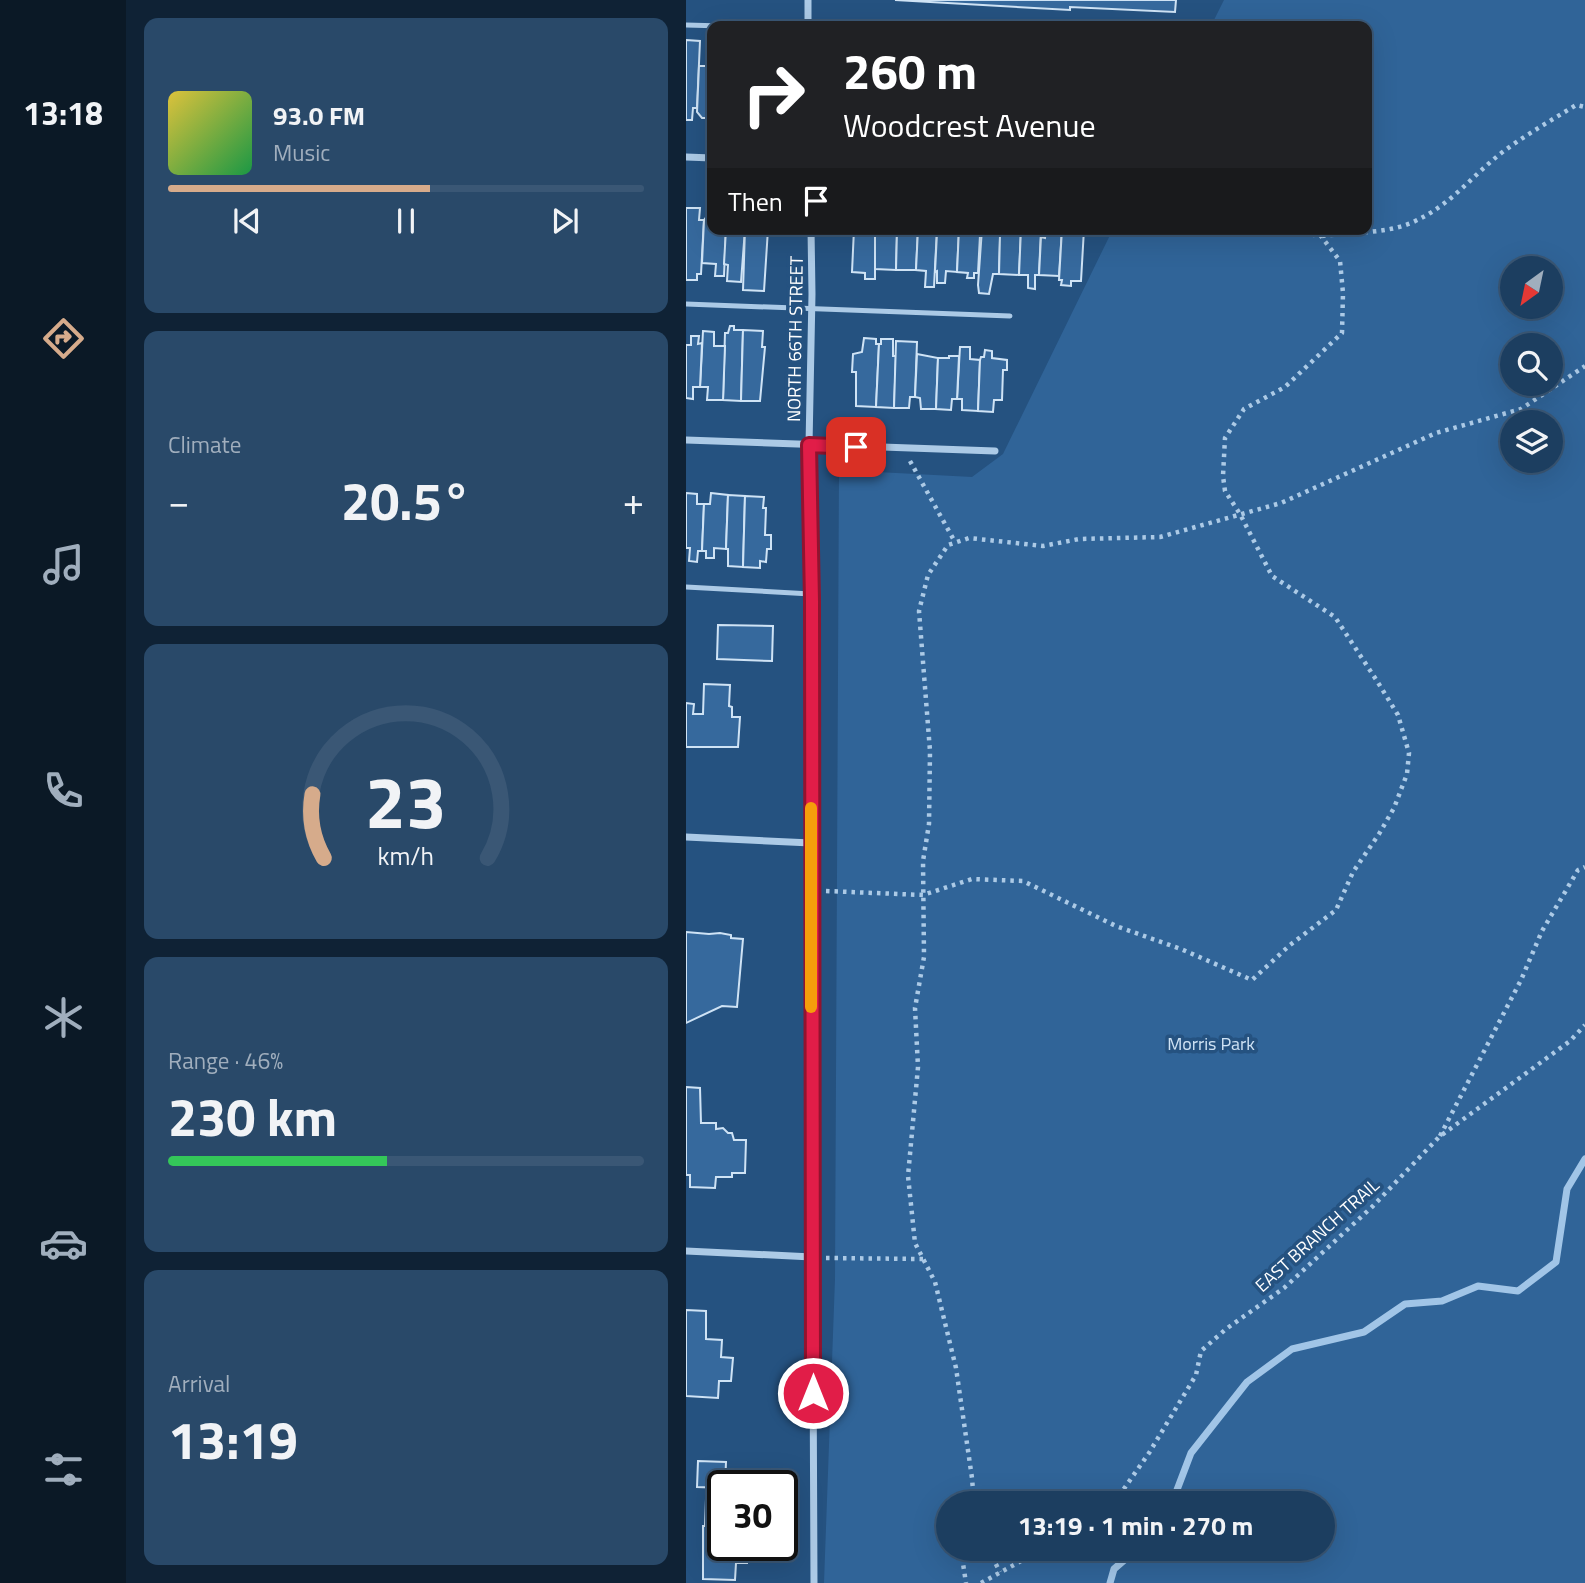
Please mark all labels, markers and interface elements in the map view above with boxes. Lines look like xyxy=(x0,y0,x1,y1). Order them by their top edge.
text: 260 m xyxy=(843,33,977,108)
icon: right xyxy=(728,49,819,140)
text: 13:18 xyxy=(23,89,103,137)
text: 93.0 FM xyxy=(273,96,365,135)
text: Woodcrest Avenue xyxy=(843,101,1096,149)
text: Music xyxy=(273,135,330,170)
text: Then xyxy=(728,182,783,221)
icon: arrive xyxy=(797,182,835,220)
icon: previous xyxy=(228,202,266,240)
icon: pause xyxy=(387,202,425,240)
icon: next xyxy=(546,202,584,240)
street label: NORTH 66TH STREET xyxy=(780,255,810,422)
north arrow xyxy=(1500,256,1563,318)
map controls xyxy=(1500,256,1563,473)
icon: directions xyxy=(39,314,88,363)
button: search xyxy=(1500,333,1563,396)
button: layers xyxy=(1500,410,1563,473)
pin xyxy=(826,417,886,477)
text: Climate xyxy=(168,427,241,462)
icon: arrive xyxy=(837,428,875,466)
text: 20.5° xyxy=(341,461,471,540)
text: − xyxy=(168,472,189,530)
text: + xyxy=(623,472,644,530)
icon: music xyxy=(39,540,88,589)
text: 23 xyxy=(365,746,447,856)
icon: phone xyxy=(39,766,88,815)
text: km/h xyxy=(378,836,434,874)
icon: climate xyxy=(39,993,88,1042)
park label: Morris Park xyxy=(1167,1030,1255,1057)
text: Range · 46% xyxy=(168,1043,283,1078)
text: 230 km xyxy=(168,1077,337,1156)
street label: EAST BRANCH TRAIL xyxy=(1249,1172,1385,1298)
icon: car xyxy=(39,1219,88,1268)
position arrow xyxy=(776,1356,850,1430)
text: Arrival xyxy=(168,1366,230,1401)
text: 13:19 xyxy=(168,1400,298,1479)
icon: filters xyxy=(39,1445,88,1494)
speed limit sign: 30 xyxy=(707,1470,798,1561)
text: 13:19 · 1 min · 270 m xyxy=(1018,1506,1253,1545)

